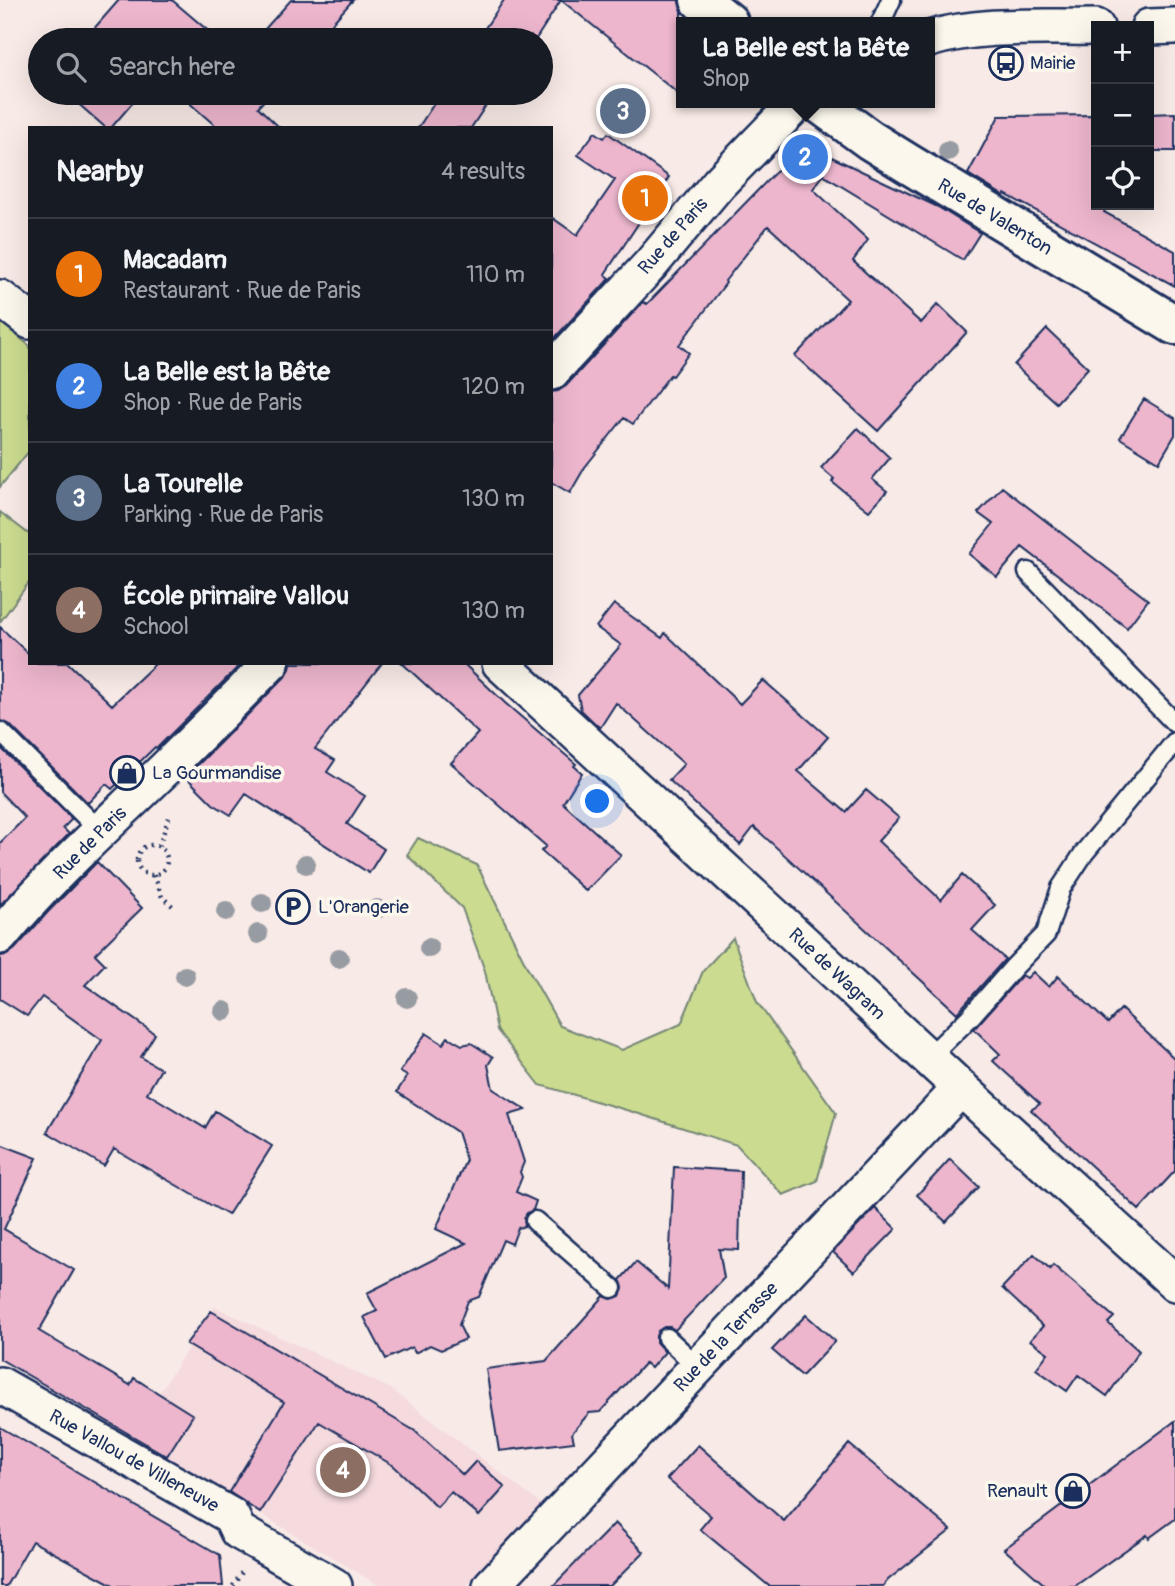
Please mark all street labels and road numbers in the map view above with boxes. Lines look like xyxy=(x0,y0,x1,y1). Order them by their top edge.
street label: Rue de Valenton xyxy=(933,173,1057,261)
street label: Rue de Paris xyxy=(633,192,713,279)
street label: Rue de Paris xyxy=(48,801,132,885)
street label: Rue de Wagram xyxy=(783,923,891,1025)
street label: Rue de la Terrasse xyxy=(669,1276,784,1397)
street label: Rue Vallou de Villeneuve xyxy=(45,1404,224,1518)

